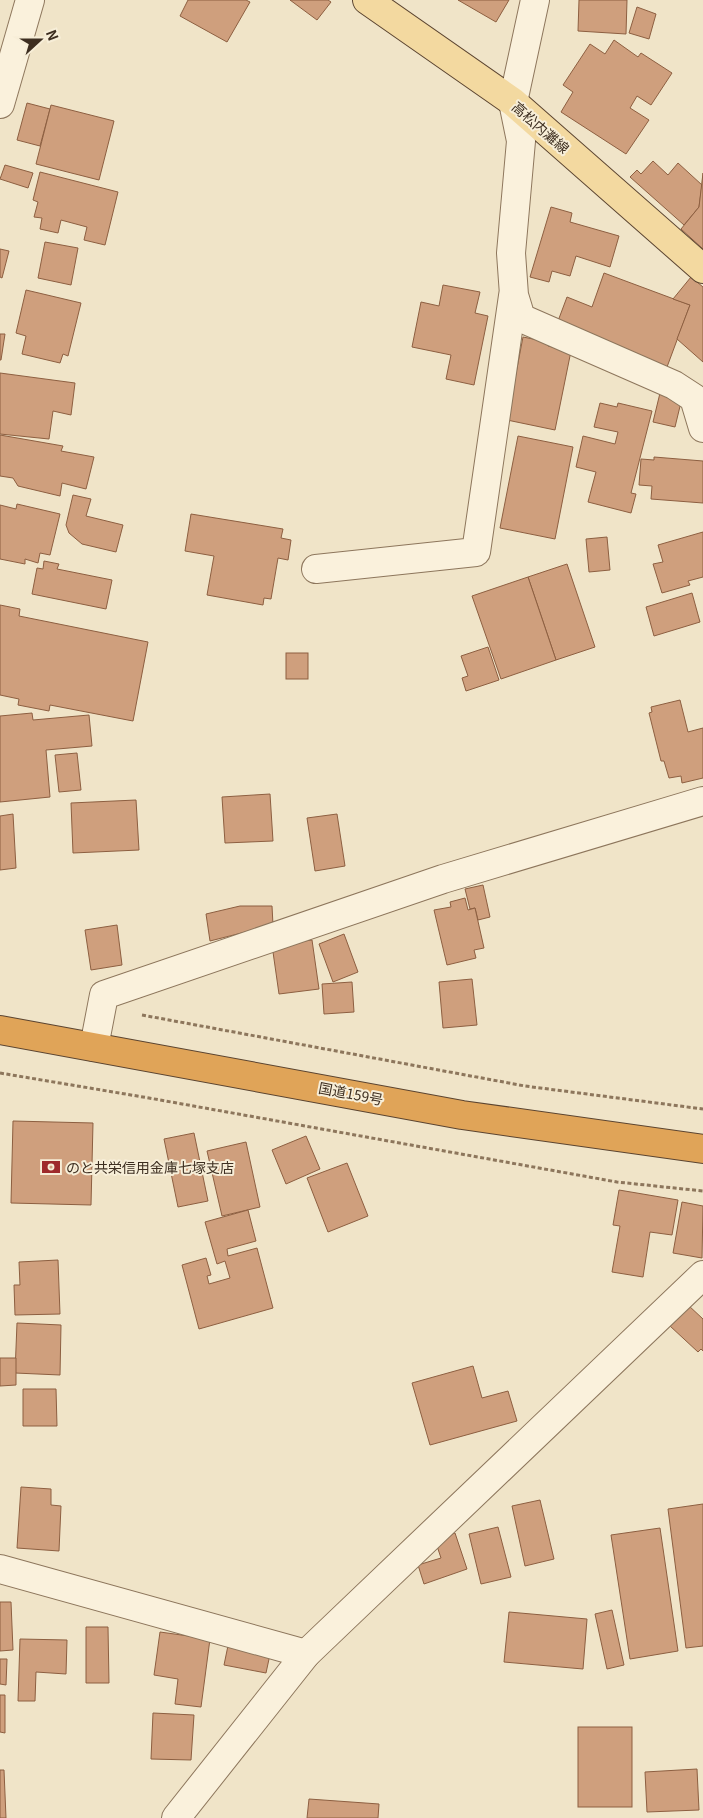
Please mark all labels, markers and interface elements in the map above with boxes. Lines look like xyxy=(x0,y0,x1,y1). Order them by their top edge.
north arrow xyxy=(15,15,65,65)
text: N xyxy=(42,26,64,43)
street label: 高松内灘線 xyxy=(508,96,574,158)
street label: 国道159号 xyxy=(317,1077,385,1109)
bank icon: のと共栄信用金庫七塚支店 xyxy=(40,1156,62,1178)
place label: のと共栄信用金庫七塚支店 xyxy=(66,1157,234,1177)

